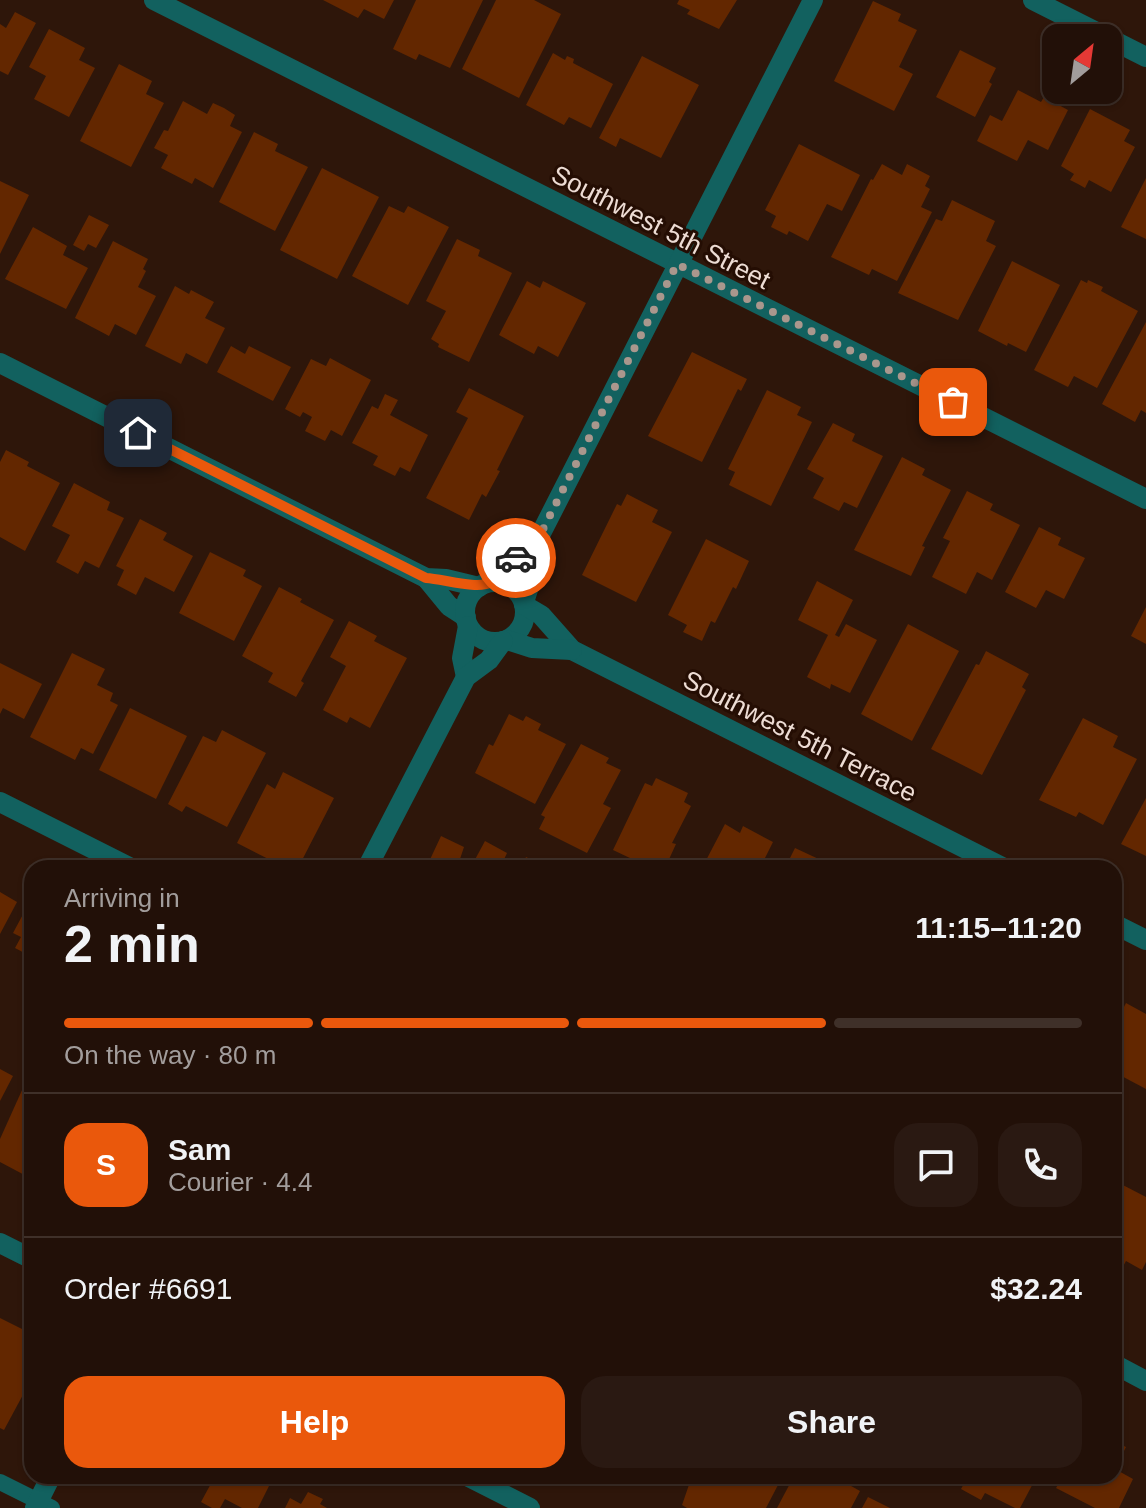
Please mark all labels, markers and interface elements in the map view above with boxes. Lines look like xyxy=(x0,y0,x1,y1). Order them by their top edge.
north arrow xyxy=(1042,24,1122,104)
map controls xyxy=(1042,24,1122,104)
street label: Southwest 5th Street xyxy=(547,159,776,296)
pin xyxy=(919,368,987,436)
icon: bag xyxy=(931,380,975,424)
pin xyxy=(104,399,172,467)
icon: home xyxy=(116,411,160,455)
courier xyxy=(476,518,556,598)
icon: car xyxy=(494,536,538,580)
street label: Southwest 5th Terrace xyxy=(678,664,922,808)
text: Arriving in xyxy=(64,883,180,913)
text: 11:15–11:20 xyxy=(915,911,1082,944)
text: 2 min xyxy=(64,915,200,973)
text: On the way · 80 m xyxy=(64,1040,276,1070)
button: chat xyxy=(894,1123,978,1207)
button: phone xyxy=(998,1123,1082,1207)
text: Sam xyxy=(168,1133,231,1166)
text: S xyxy=(96,1148,116,1181)
text: Courier · 4.4 xyxy=(168,1167,313,1197)
text: Order #6691 xyxy=(64,1272,232,1305)
text: $32.24 xyxy=(990,1272,1082,1305)
button: Help xyxy=(64,1376,565,1468)
button: Share xyxy=(581,1376,1082,1468)

